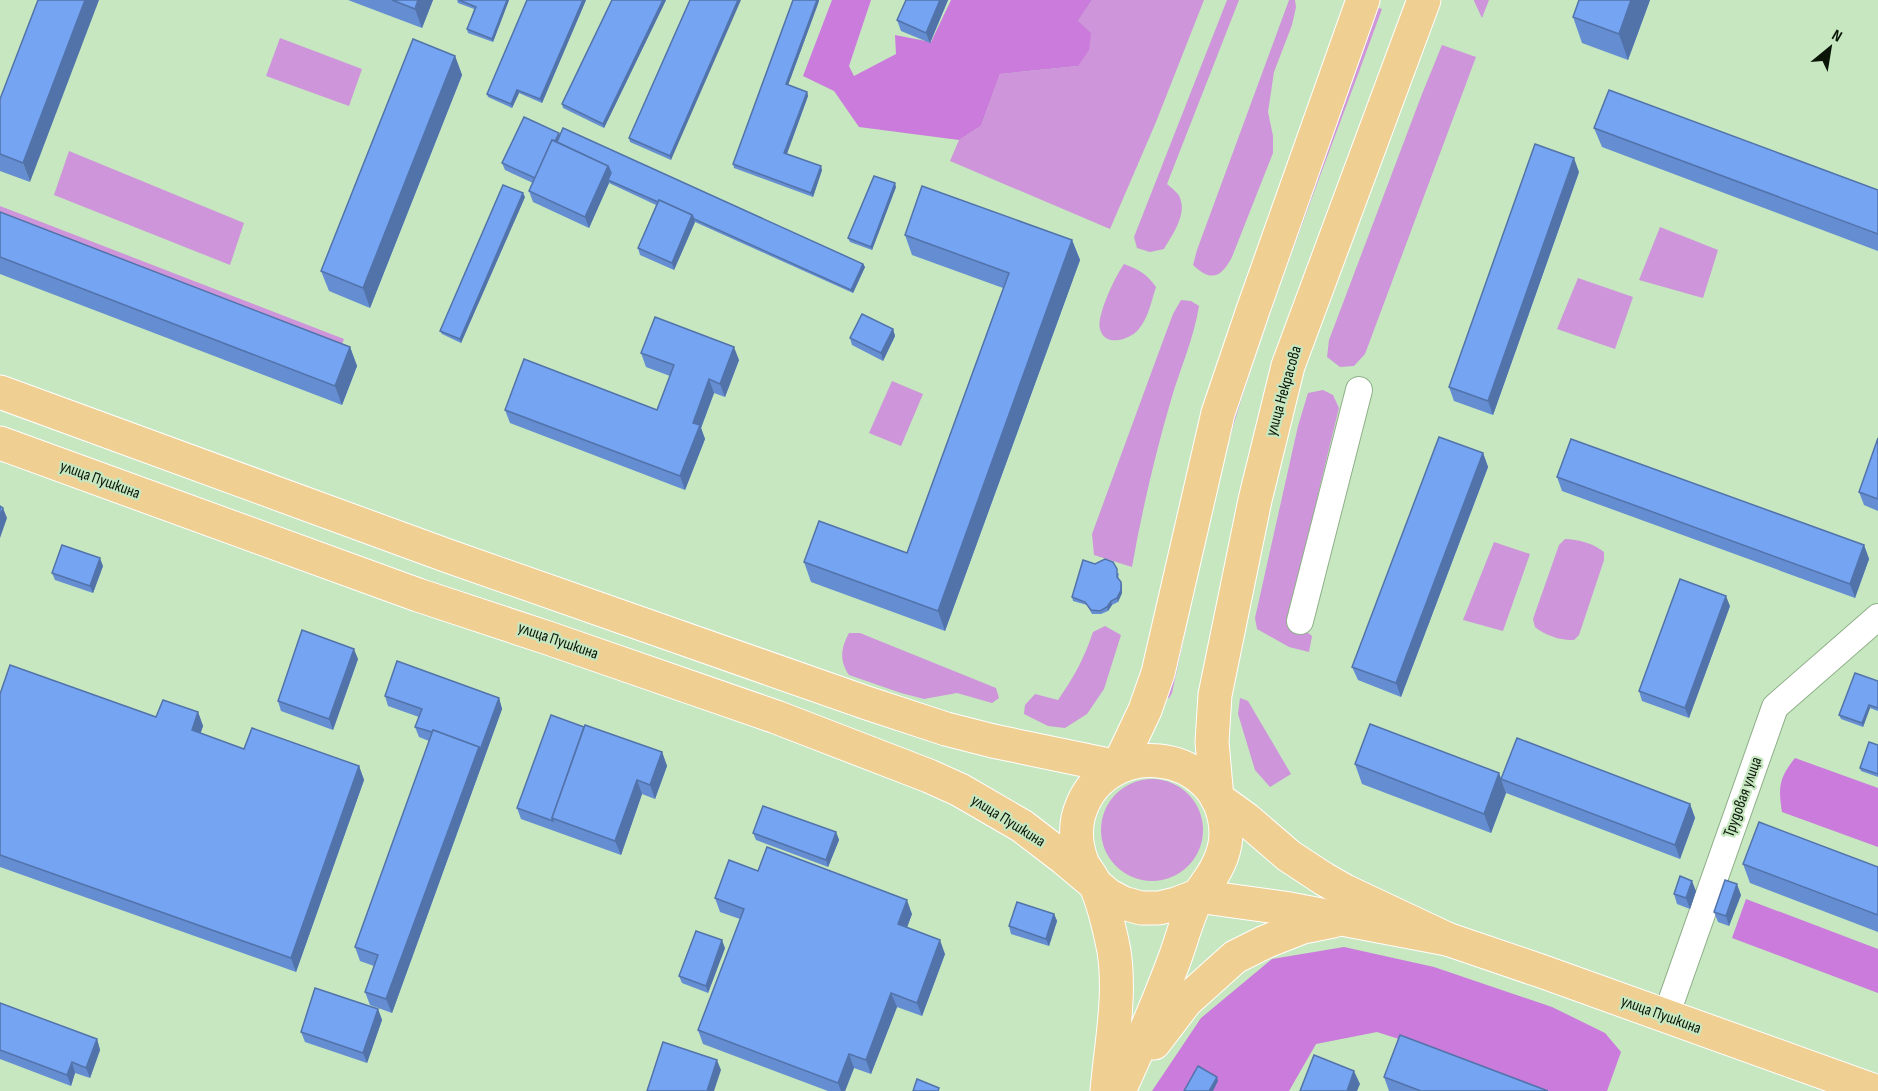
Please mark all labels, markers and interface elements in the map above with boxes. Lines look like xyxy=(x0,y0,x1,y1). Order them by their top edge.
north arrow xyxy=(1800,18,1860,78)
text: N xyxy=(1828,26,1845,47)
street label: улица Некрасова xyxy=(1262,344,1306,438)
street label: улица Пушкина xyxy=(57,457,143,503)
street label: улица Пушкина xyxy=(515,618,601,664)
street label: Трудовая улица xyxy=(1720,754,1766,840)
street label: улица Пушкина xyxy=(967,791,1049,851)
street label: улица Пушкина xyxy=(1618,992,1704,1038)

